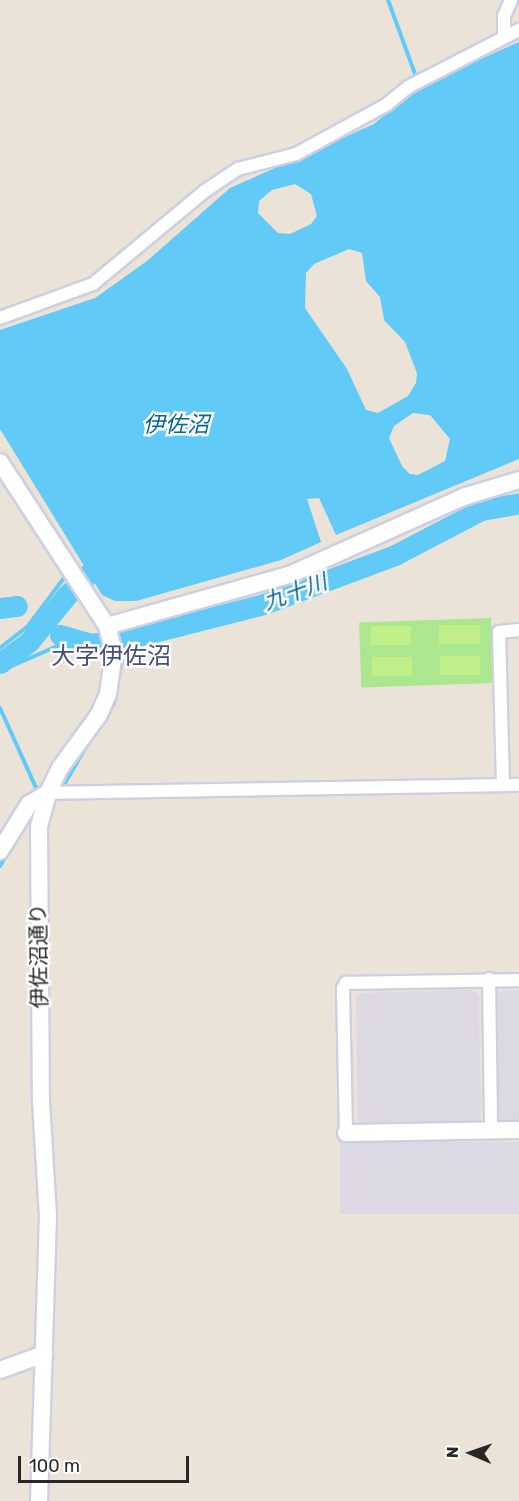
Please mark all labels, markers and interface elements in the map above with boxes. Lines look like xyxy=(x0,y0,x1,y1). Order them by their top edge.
water label: 伊佐沼 xyxy=(143,412,209,438)
water label: 九十川 xyxy=(259,568,331,616)
district label: 大字伊佐沼 xyxy=(51,643,171,671)
street label: 伊佐沼通り xyxy=(25,903,53,1009)
north arrow xyxy=(441,1423,501,1483)
scale bar xyxy=(21,1444,192,1482)
text: N xyxy=(443,1446,462,1458)
text: 100 m xyxy=(29,1455,80,1477)

